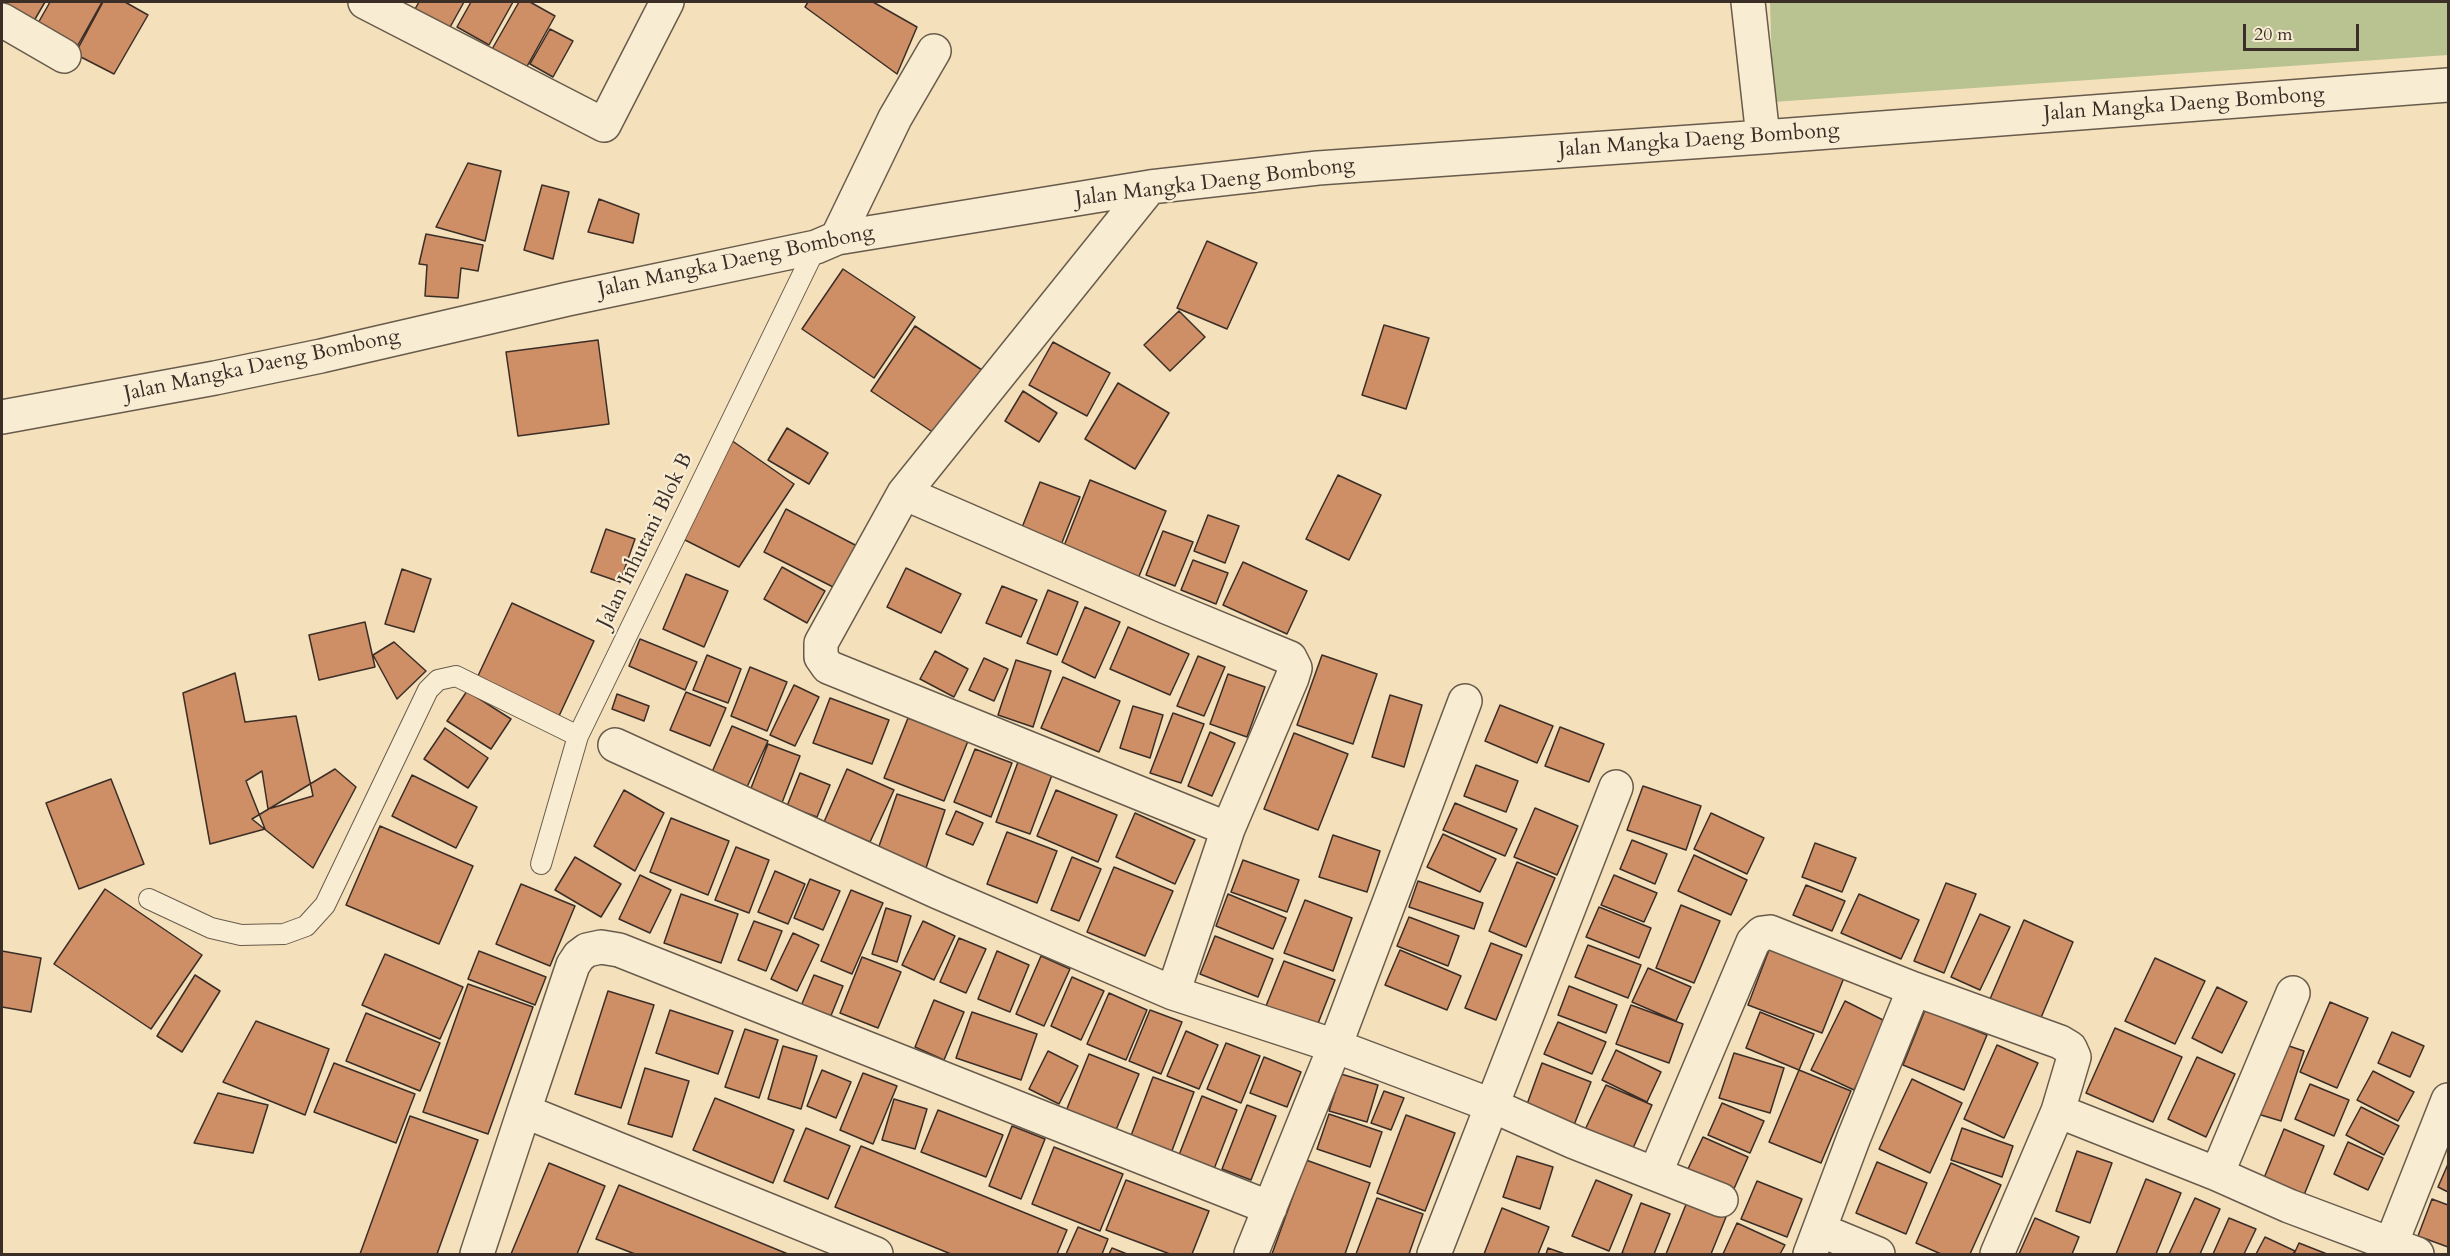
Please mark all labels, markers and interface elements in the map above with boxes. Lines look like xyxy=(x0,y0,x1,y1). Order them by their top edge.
scale bar xyxy=(2246,12,2362,50)
text: 20 m xyxy=(2254,22,2293,47)
street label: Jalan Mangka Daeng Bombong xyxy=(2043,83,2325,127)
street label: Jalan Mangka Daeng Bombong xyxy=(1558,119,1840,163)
street label: Jalan Mangka Daeng Bombong xyxy=(1074,153,1356,213)
street label: Jalan Mangka Daeng Bombong xyxy=(596,220,876,304)
street label: Jalan Mangka Daeng Bombong xyxy=(122,324,402,408)
street label: Jalan Inhutani Blok B xyxy=(593,449,699,633)

